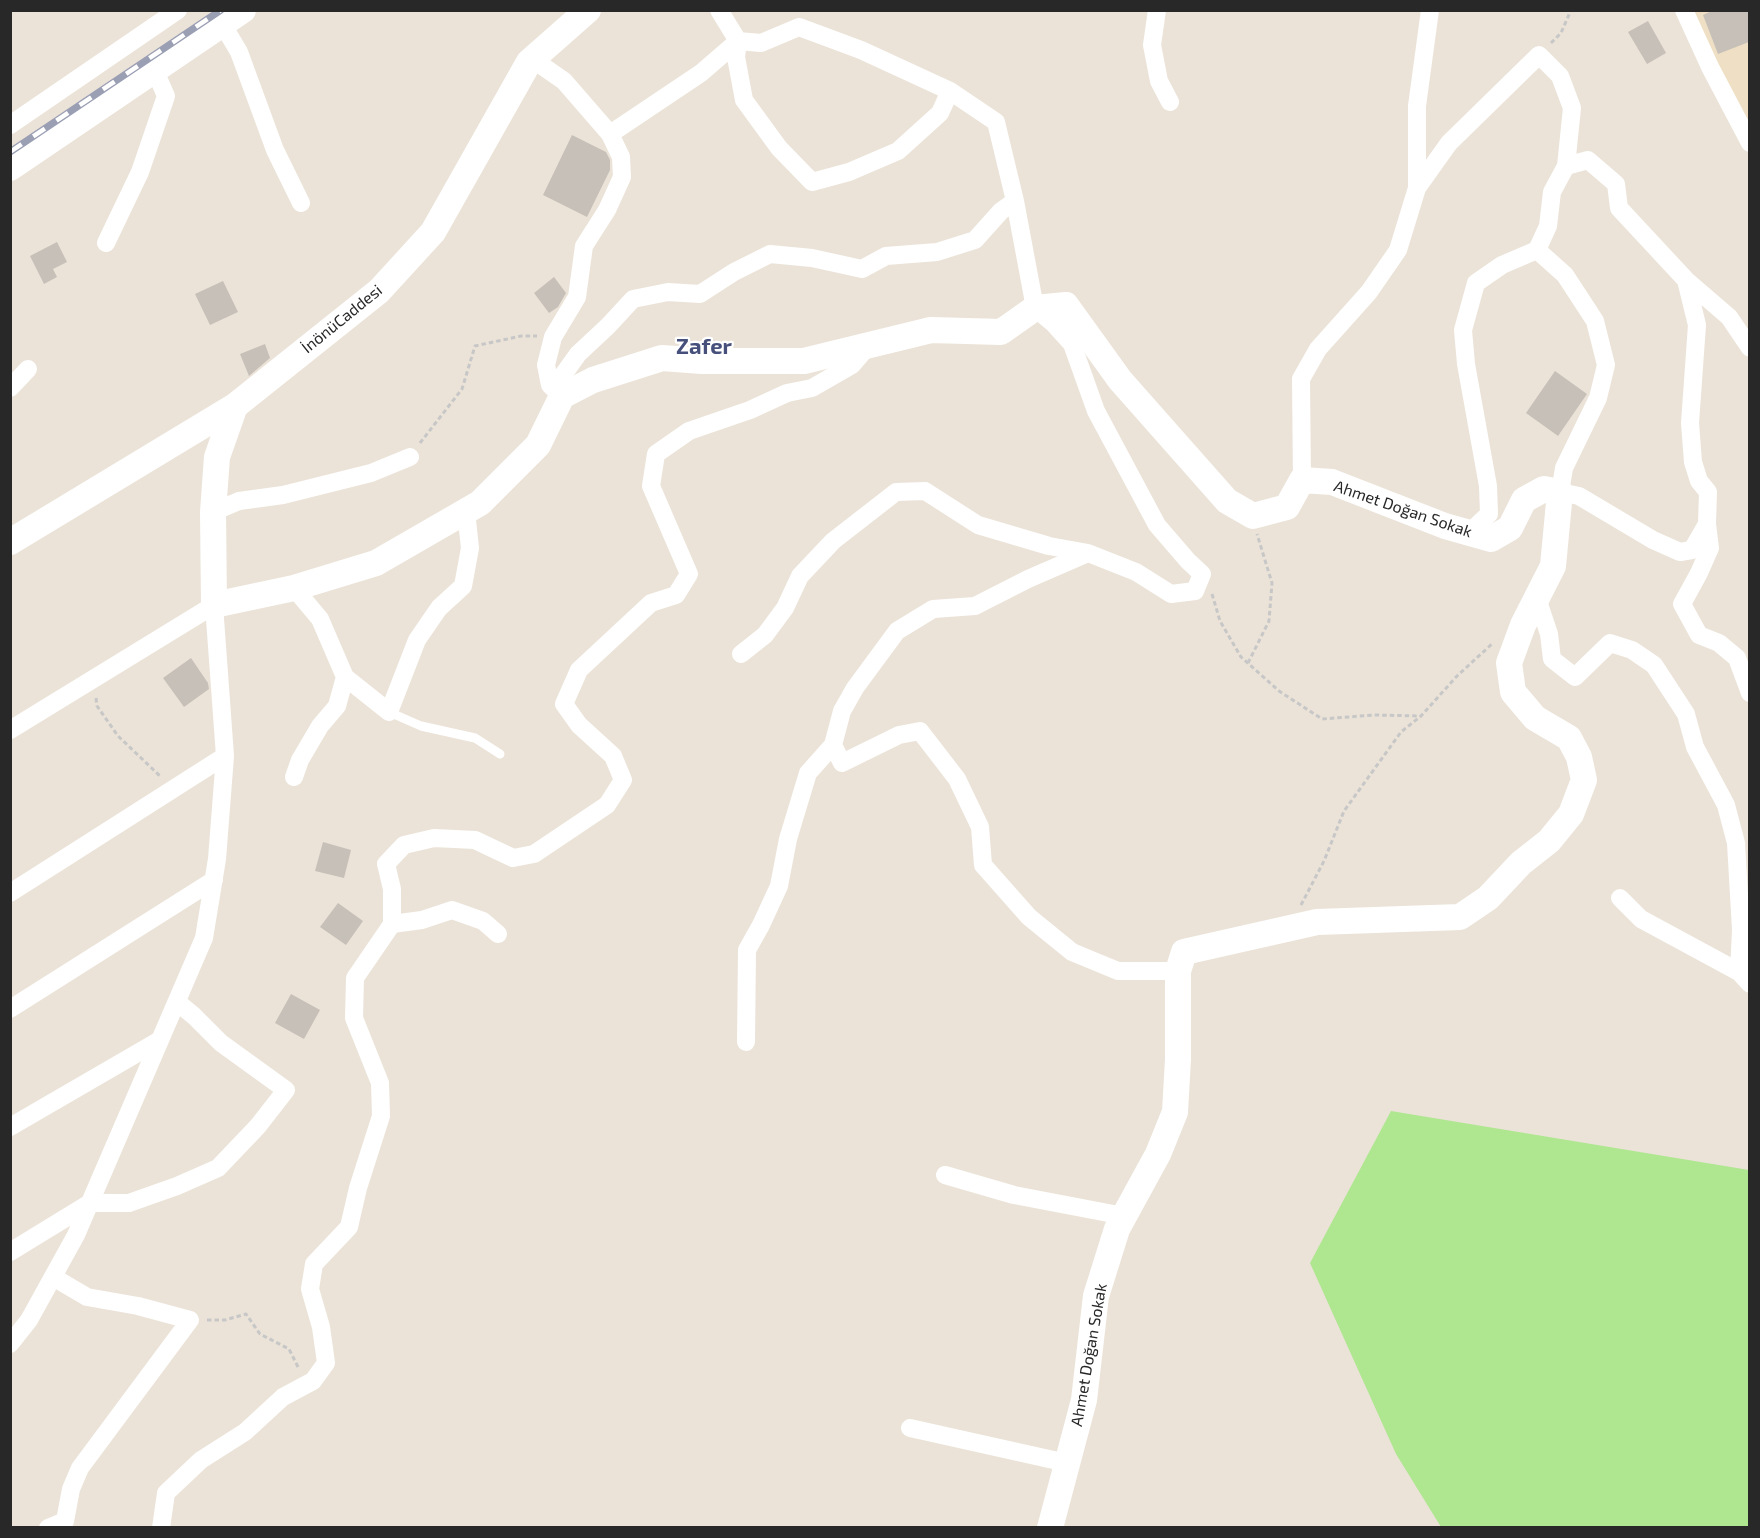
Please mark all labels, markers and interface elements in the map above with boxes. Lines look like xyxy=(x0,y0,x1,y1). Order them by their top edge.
street label: İnönüCaddesi xyxy=(298,281,386,357)
district label: Zafer xyxy=(676,334,732,360)
street label: Ahmet Doğan Sokak xyxy=(1331,476,1475,542)
street label: Ahmet Doğan Sokak xyxy=(1067,1282,1111,1428)

